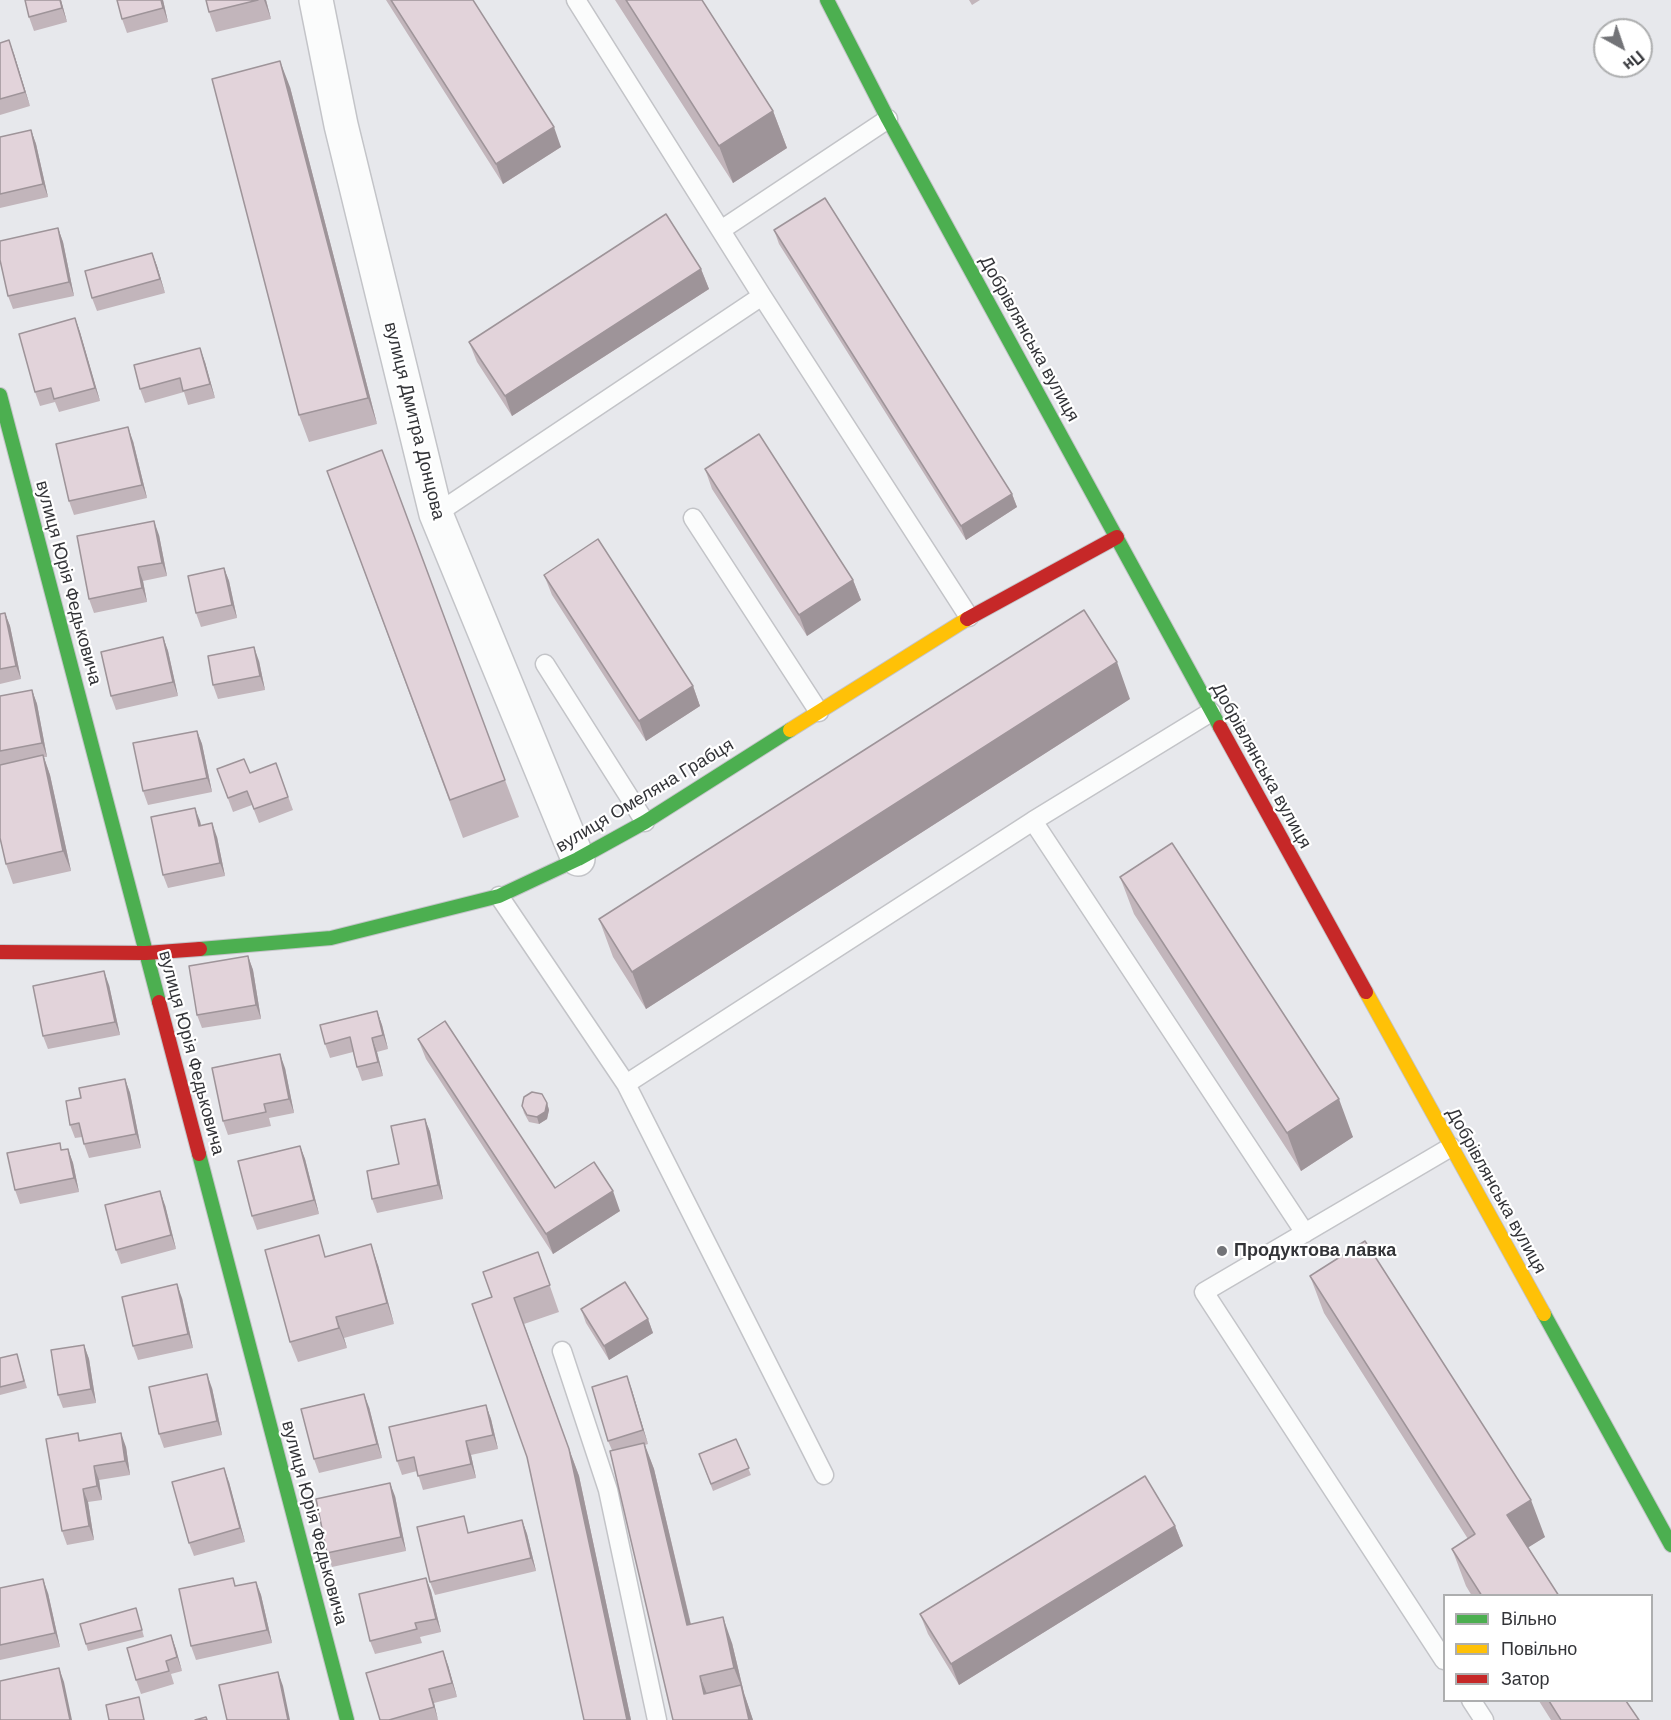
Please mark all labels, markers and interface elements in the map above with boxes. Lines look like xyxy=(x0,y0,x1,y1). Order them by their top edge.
north arrow xyxy=(1593,18,1653,78)
text: Пн xyxy=(1620,47,1647,74)
street label: Добрівлянська вулиця xyxy=(974,252,1084,426)
street label: вулиця Дмитра Донцова xyxy=(379,320,449,522)
street label: вулиця Юрія Федьковича xyxy=(30,478,106,688)
street label: Добрівлянська вулиця xyxy=(1206,679,1316,853)
street label: вулиця Омеляна Грабця xyxy=(552,734,738,858)
street label: вулиця Юрія Федьковича xyxy=(153,948,229,1158)
street label: Добрівлянська вулиця xyxy=(1441,1104,1551,1278)
place label: Продуктова лавка xyxy=(1234,1240,1396,1262)
marker: Продуктова лавка xyxy=(1215,1244,1229,1258)
street label: вулиця Юрія Федьковича xyxy=(276,1418,352,1628)
legend xyxy=(1443,1594,1653,1702)
text: Вільно xyxy=(1501,1609,1557,1629)
text: Повільно xyxy=(1501,1639,1577,1659)
text: Затор xyxy=(1501,1669,1550,1689)

